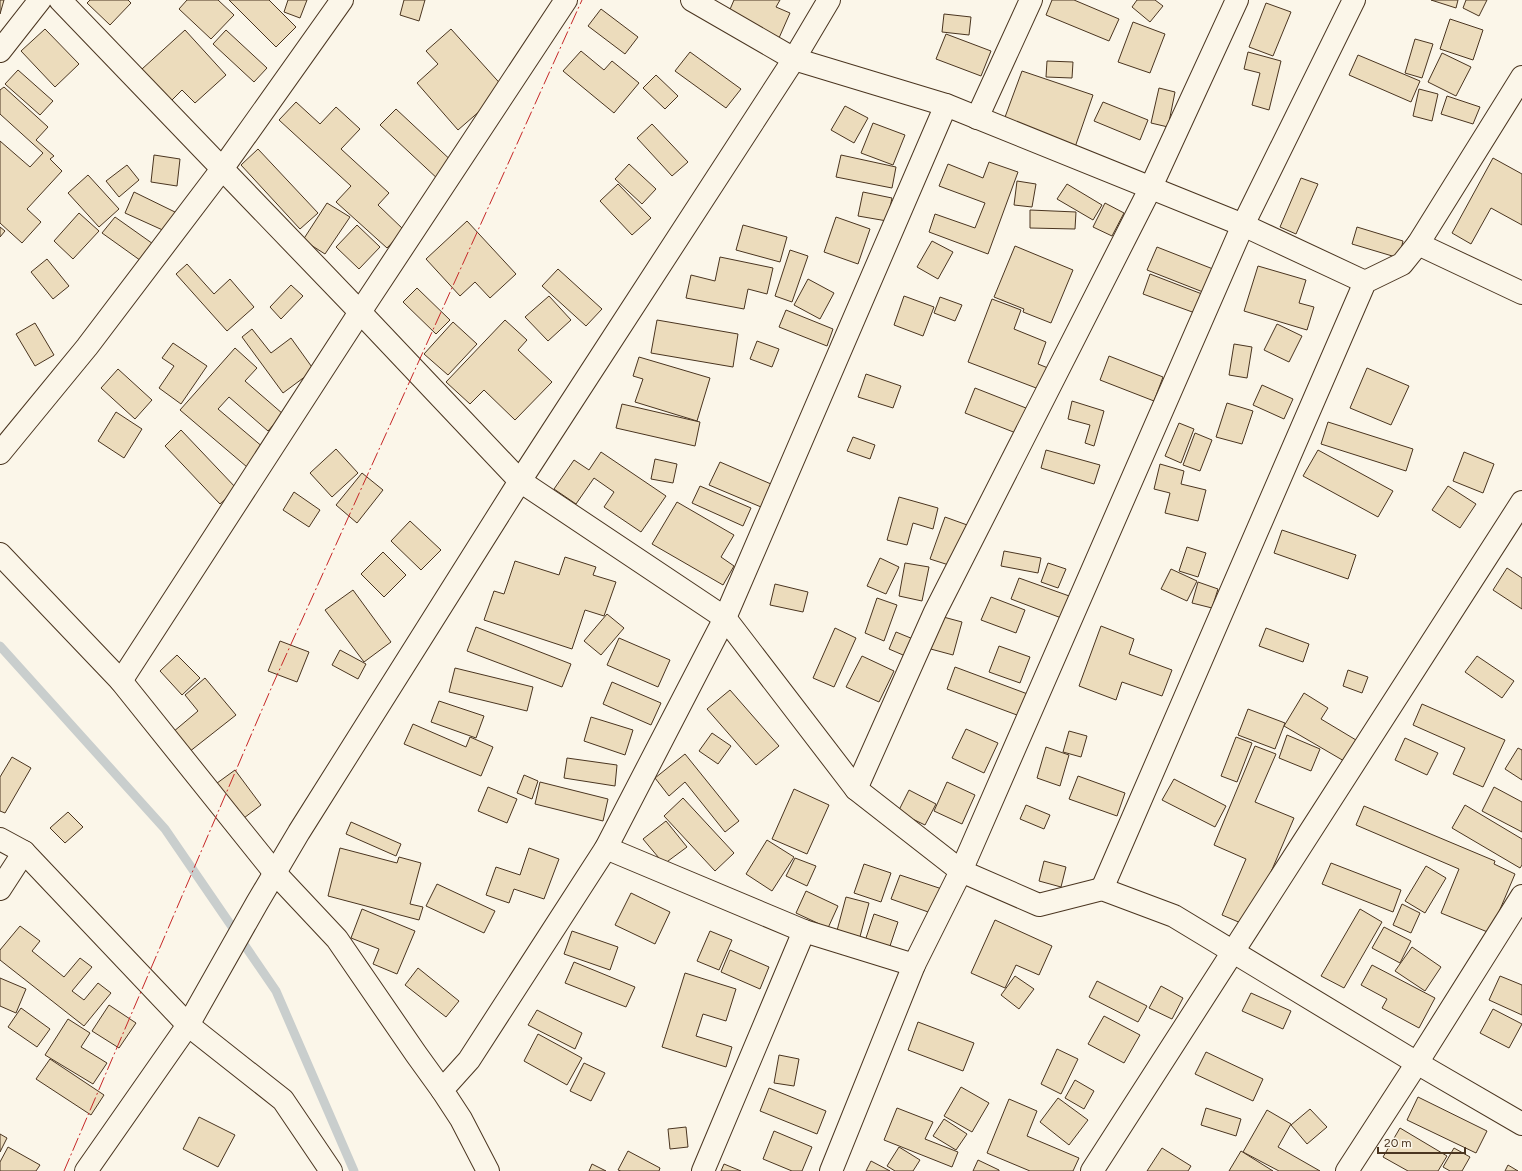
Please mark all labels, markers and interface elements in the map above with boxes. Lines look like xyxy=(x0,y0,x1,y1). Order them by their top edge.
scale bar xyxy=(1378,1129,1465,1155)
text: 20 m xyxy=(1384,1136,1412,1150)

